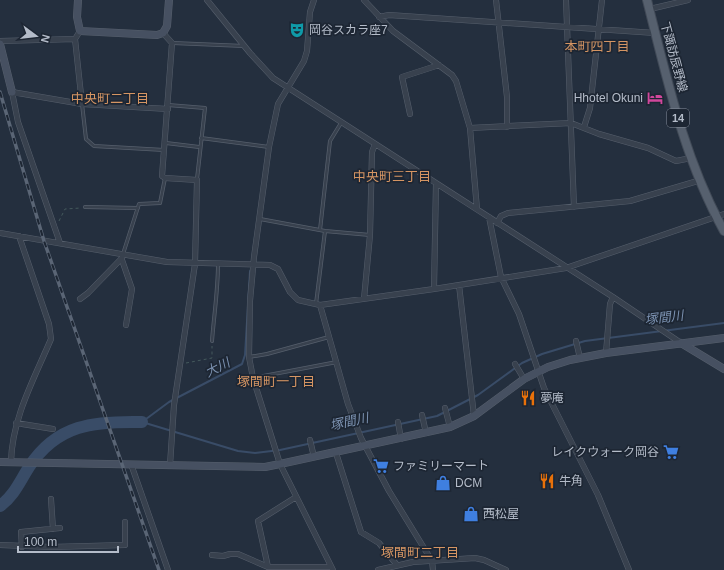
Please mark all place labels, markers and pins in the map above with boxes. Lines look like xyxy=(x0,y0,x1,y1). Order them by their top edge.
theatre icon: 岡谷スカラ座7 xyxy=(288,21,306,39)
place label: 岡谷スカラ座7 xyxy=(309,23,388,37)
hotel icon: Hhotel Okuni xyxy=(646,89,664,107)
place label: Hhotel Okuni xyxy=(574,91,643,105)
restaurant icon: 夢庵 xyxy=(519,389,537,407)
place label: 夢庵 xyxy=(540,391,564,405)
supermarket icon: レイクウォーク岡谷 xyxy=(662,443,680,461)
place label: レイクウォーク岡谷 xyxy=(551,445,659,459)
supermarket icon: ファミリーマート xyxy=(372,457,390,475)
place label: ファミリーマート xyxy=(393,459,489,473)
restaurant icon: 牛角 xyxy=(538,472,556,490)
shop icon: DCM xyxy=(434,474,452,492)
place label: 牛角 xyxy=(559,474,583,488)
place label: DCM xyxy=(455,476,482,490)
shop icon: 西松屋 xyxy=(462,505,480,523)
place label: 西松屋 xyxy=(483,507,519,521)

